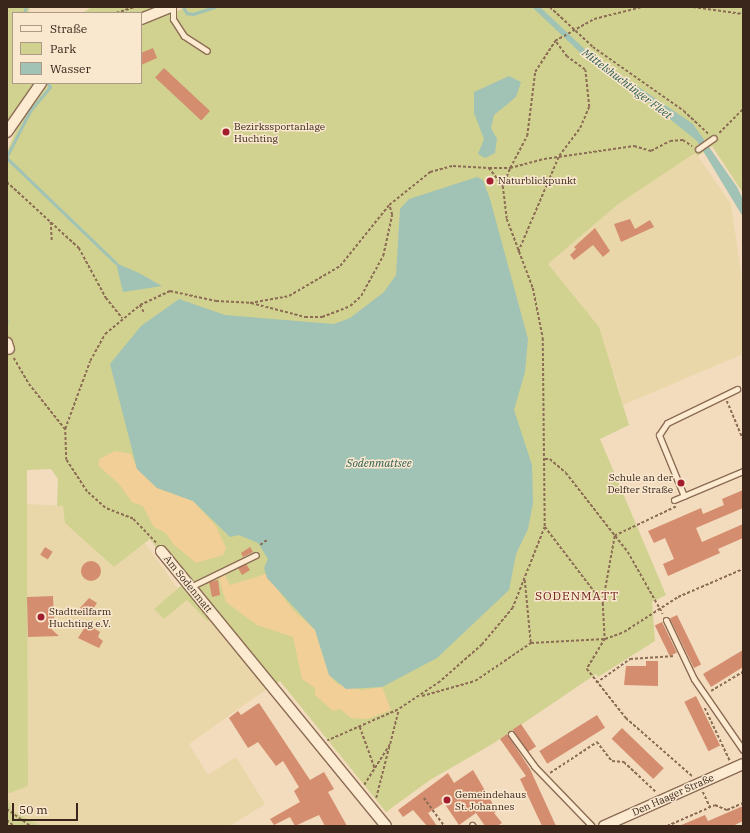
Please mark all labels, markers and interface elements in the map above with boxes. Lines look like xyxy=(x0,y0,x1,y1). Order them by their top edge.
legend xyxy=(12,12,142,84)
text: Straße xyxy=(50,21,87,36)
text: Park xyxy=(50,41,76,56)
water label: Mittelshuchtinger Fleet xyxy=(580,46,674,122)
text: Wasser xyxy=(50,61,91,76)
place label: Bezirkssportanlage Huchting xyxy=(234,120,325,144)
marker: Bezirkssportanlage Huchting xyxy=(221,127,231,137)
place label: Naturblickpunkt xyxy=(498,175,576,187)
marker: Naturblickpunkt xyxy=(485,176,495,186)
water label: Sodenmattsee xyxy=(346,456,412,470)
place label: Schule an der Delfter Straße xyxy=(607,471,673,494)
marker: Schule an der Delfter Straße xyxy=(676,478,686,488)
street label: Am Sodenmatt xyxy=(161,553,215,615)
district label: SODENMATT xyxy=(535,589,619,603)
place label: Stadtteilfarm Huchting e.V. xyxy=(49,605,111,628)
marker: Stadtteilfarm Huchting e.V. xyxy=(36,612,46,622)
street label: Den Haager Straße xyxy=(630,772,716,818)
place label: Gemeindehaus St. Johannes xyxy=(455,788,526,812)
scale bar xyxy=(14,795,80,821)
marker: Gemeindehaus St. Johannes xyxy=(442,795,452,805)
text: 50 m xyxy=(19,802,48,817)

